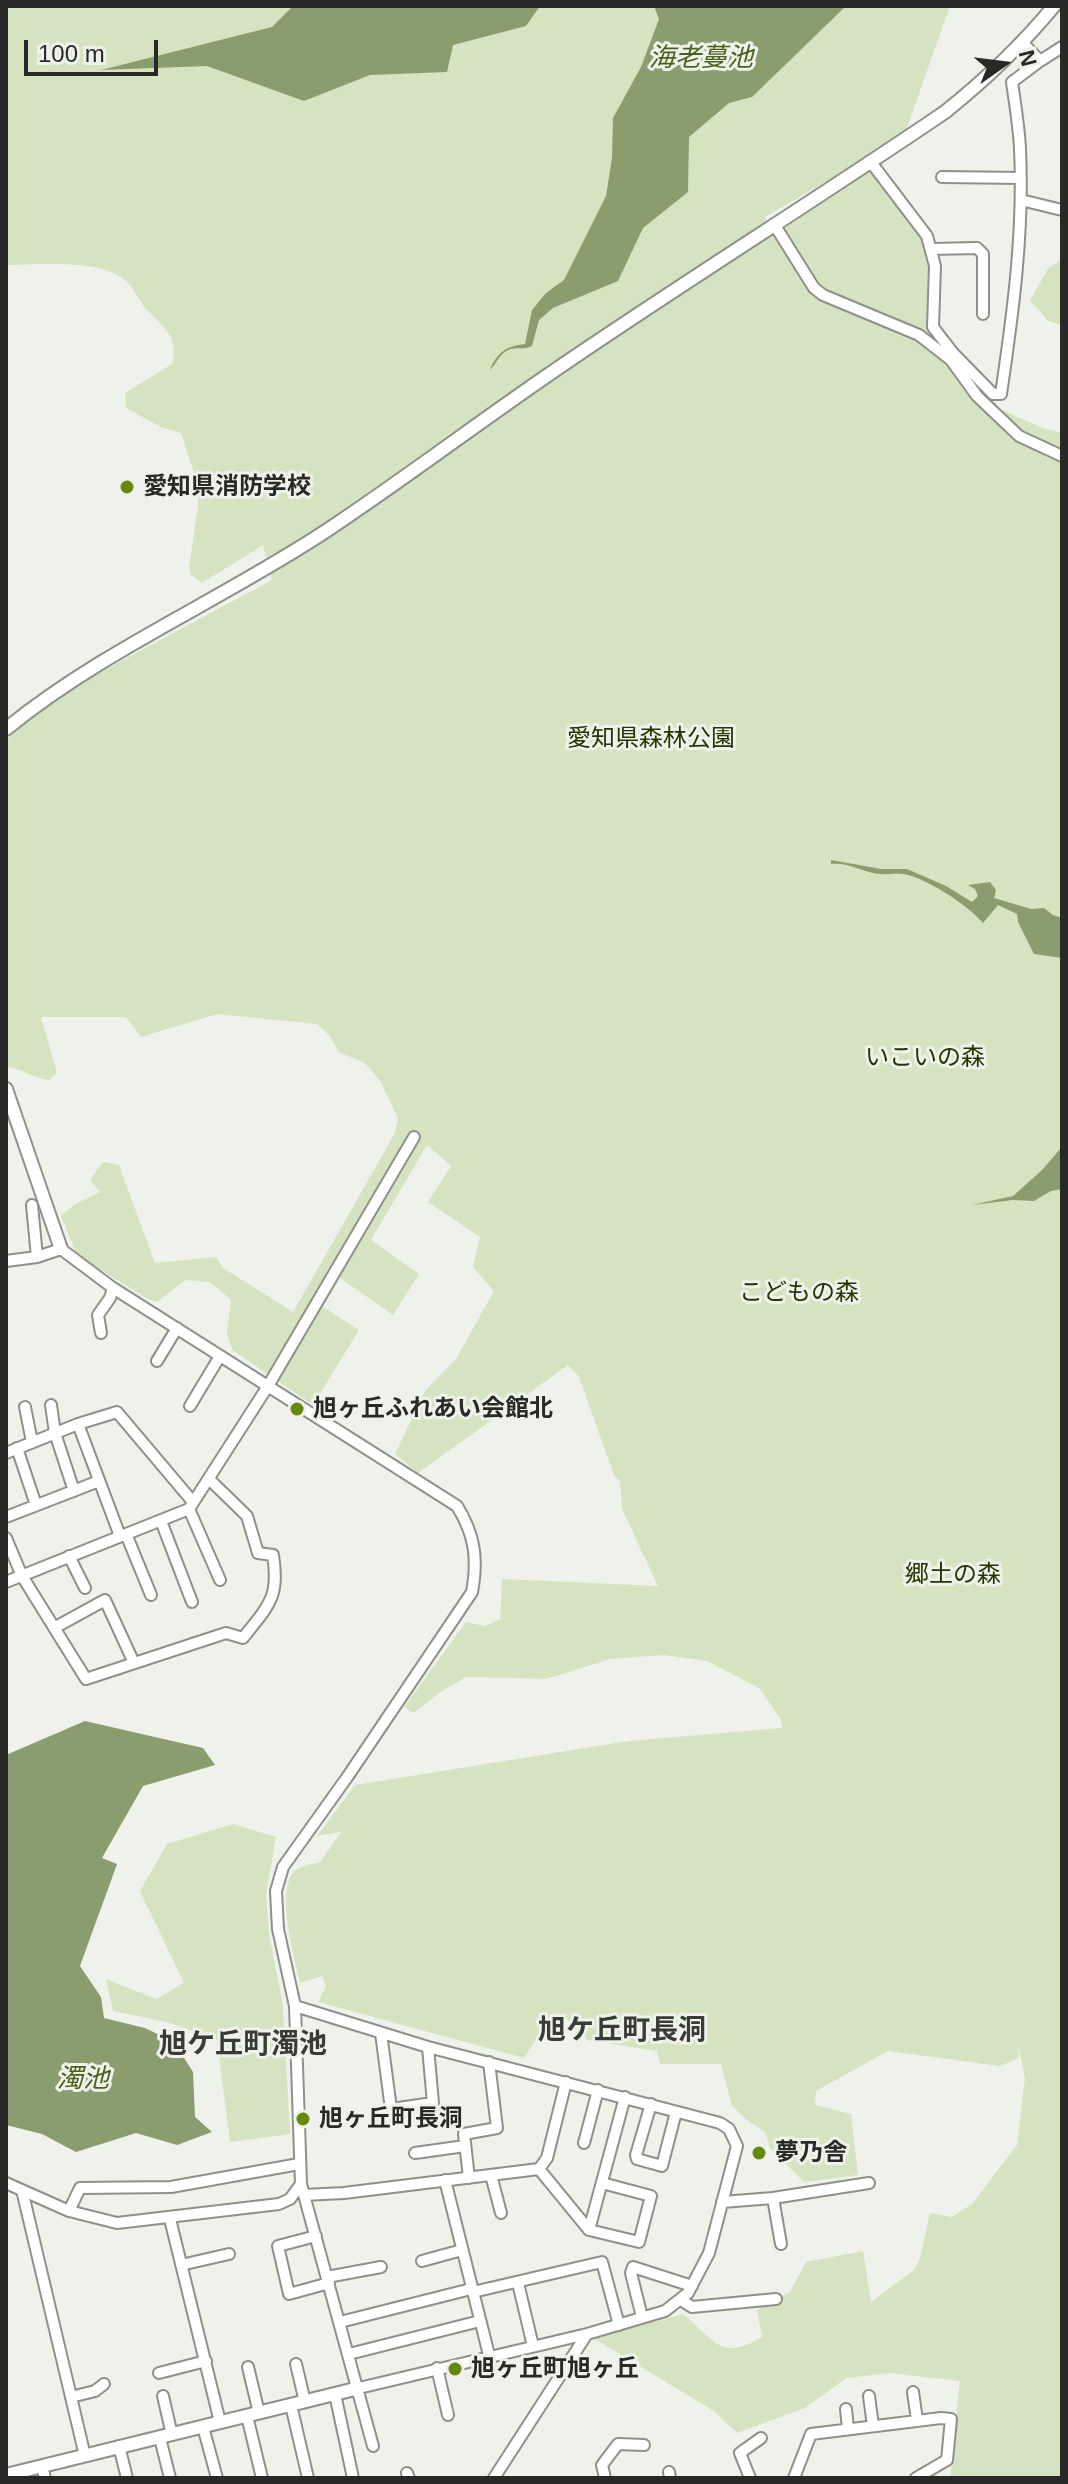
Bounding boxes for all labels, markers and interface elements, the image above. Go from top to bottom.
scale bar [28,24,162,74]
north arrow [964,24,1044,104]
text: 100 m [38,40,105,67]
water label: 海老蔓池 [649,43,753,75]
text: N [1014,47,1042,69]
place label: 愛知県消防学校 [143,473,311,501]
marker: 愛知県消防学校 [118,478,136,496]
park label: 愛知県森林公園 [567,725,735,753]
park label: いこいの森 [865,1044,985,1072]
park label: こどもの森 [739,1279,859,1307]
place label: 旭ヶ丘ふれあい会館北 [313,1395,553,1423]
marker: 旭ヶ丘ふれあい会館北 [288,1400,306,1418]
park label: 郷土の森 [905,1561,1001,1589]
district label: 旭ケ丘町長洞 [538,2014,706,2048]
district label: 旭ケ丘町濁池 [159,2028,327,2062]
water label: 濁池 [57,2064,109,2096]
place label: 旭ヶ丘町長洞 [319,2105,463,2133]
marker: 旭ヶ丘町長洞 [294,2110,312,2128]
place label: 夢乃舎 [775,2139,847,2167]
marker: 夢乃舎 [750,2144,768,2162]
place label: 旭ヶ丘町旭ヶ丘 [471,2355,639,2383]
marker: 旭ヶ丘町旭ヶ丘 [446,2360,464,2378]

